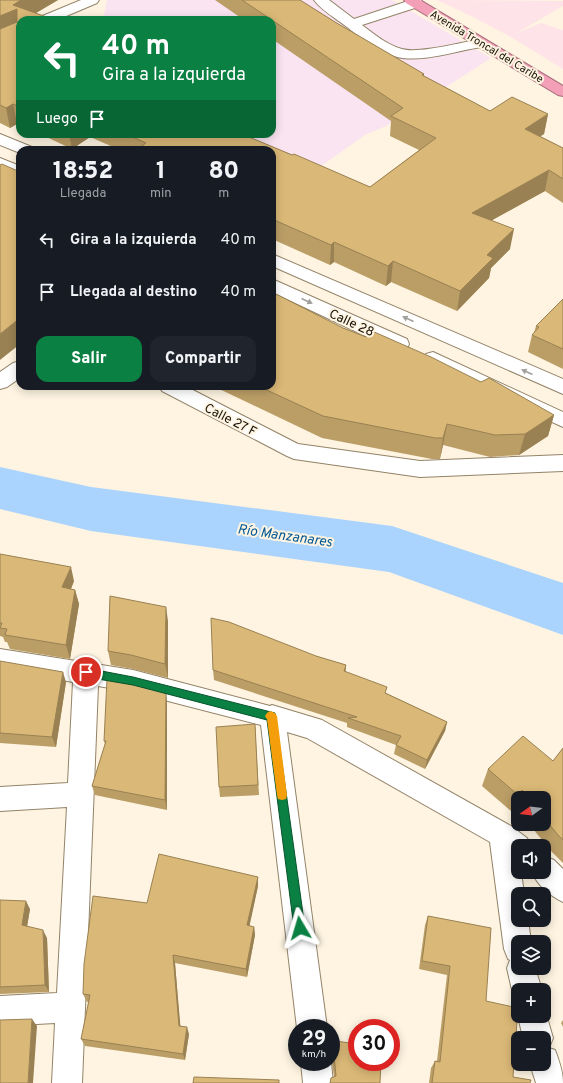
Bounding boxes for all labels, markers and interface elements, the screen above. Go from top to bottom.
street label: Avenida Troncal del Caribe [427,7,546,86]
text: 40 m [102,29,170,65]
icon: left [36,32,88,84]
text: Gira a la izquierda [102,64,246,87]
icon: arrive [86,108,108,130]
text: Luego [36,110,78,129]
text: 18:52 [53,157,113,187]
text: 1 [156,157,166,187]
text: 80 [208,157,239,187]
text: Llegada [60,186,106,202]
text: min [150,186,172,202]
text: m [218,186,229,202]
icon: left [36,229,58,251]
text: Gira a la izquierda [70,231,197,250]
text: 40 m [221,231,256,250]
icon: arrive [36,281,58,303]
text: Llegada al destino [70,283,197,302]
text: 40 m [221,283,256,302]
one-way arrow [302,298,313,304]
street label: Calle 28 [326,306,376,341]
one-way arrow [403,316,414,322]
button: Salir [36,336,142,382]
button: Compartir [150,336,256,382]
one-way arrow [521,368,533,374]
street label: Calle 27 F [201,401,259,441]
water label: Río Manzanares [236,521,334,552]
pin [69,655,103,689]
icon: arrive [75,661,97,683]
north arrow [511,791,551,831]
map controls [511,791,551,1071]
button: sound [511,839,551,879]
button: search [511,887,551,927]
position arrow [279,907,321,949]
button: layers [511,935,551,975]
button: + [511,983,551,1023]
speed limit sign: 30 [348,1019,400,1071]
text: 29 [302,1027,326,1053]
button: − [511,1031,551,1071]
text: km/h [302,1048,326,1061]

